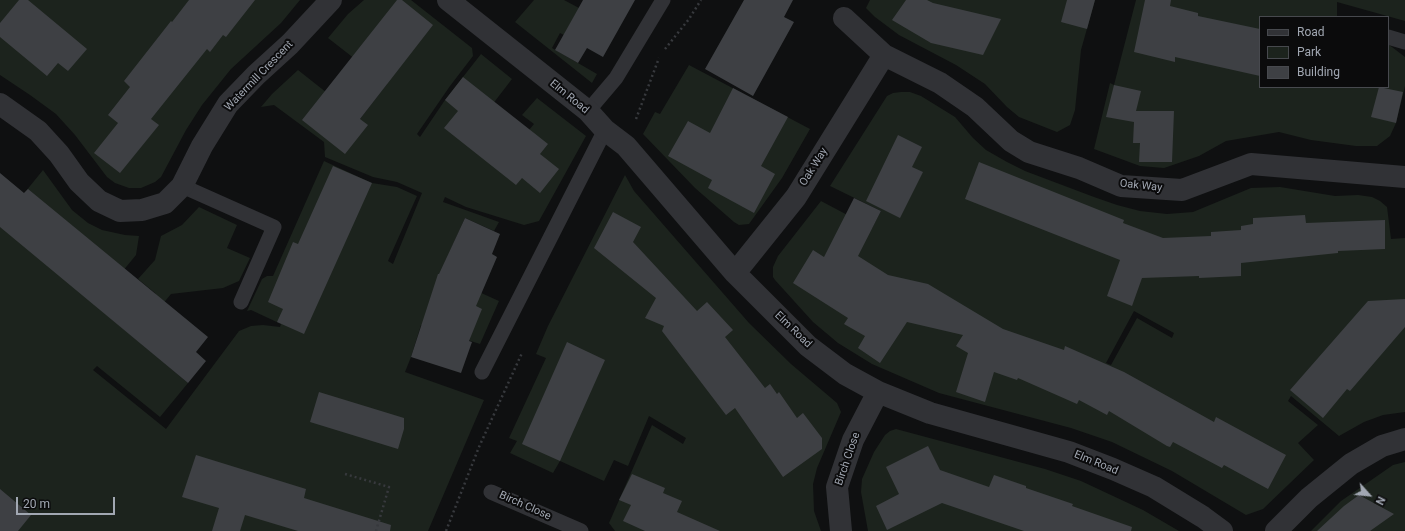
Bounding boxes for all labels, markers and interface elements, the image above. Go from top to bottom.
legend [1259,16,1389,88]
text: Road [1297,25,1325,39]
street label: Watermill Crescent [222,38,296,114]
text: Park [1297,45,1321,59]
text: Building [1297,65,1340,79]
street label: Elm Road [547,77,591,117]
street label: Oak Way [797,145,831,189]
street label: Oak Way [1119,177,1163,195]
street label: Elm Road [772,309,814,351]
street label: Birch Close [833,431,863,487]
street label: Elm Road [1072,448,1120,478]
north arrow [1349,475,1389,515]
scale bar [18,489,117,515]
street label: Birch Close [497,489,553,523]
text: N [1373,494,1388,507]
text: 20 m [23,497,50,511]

